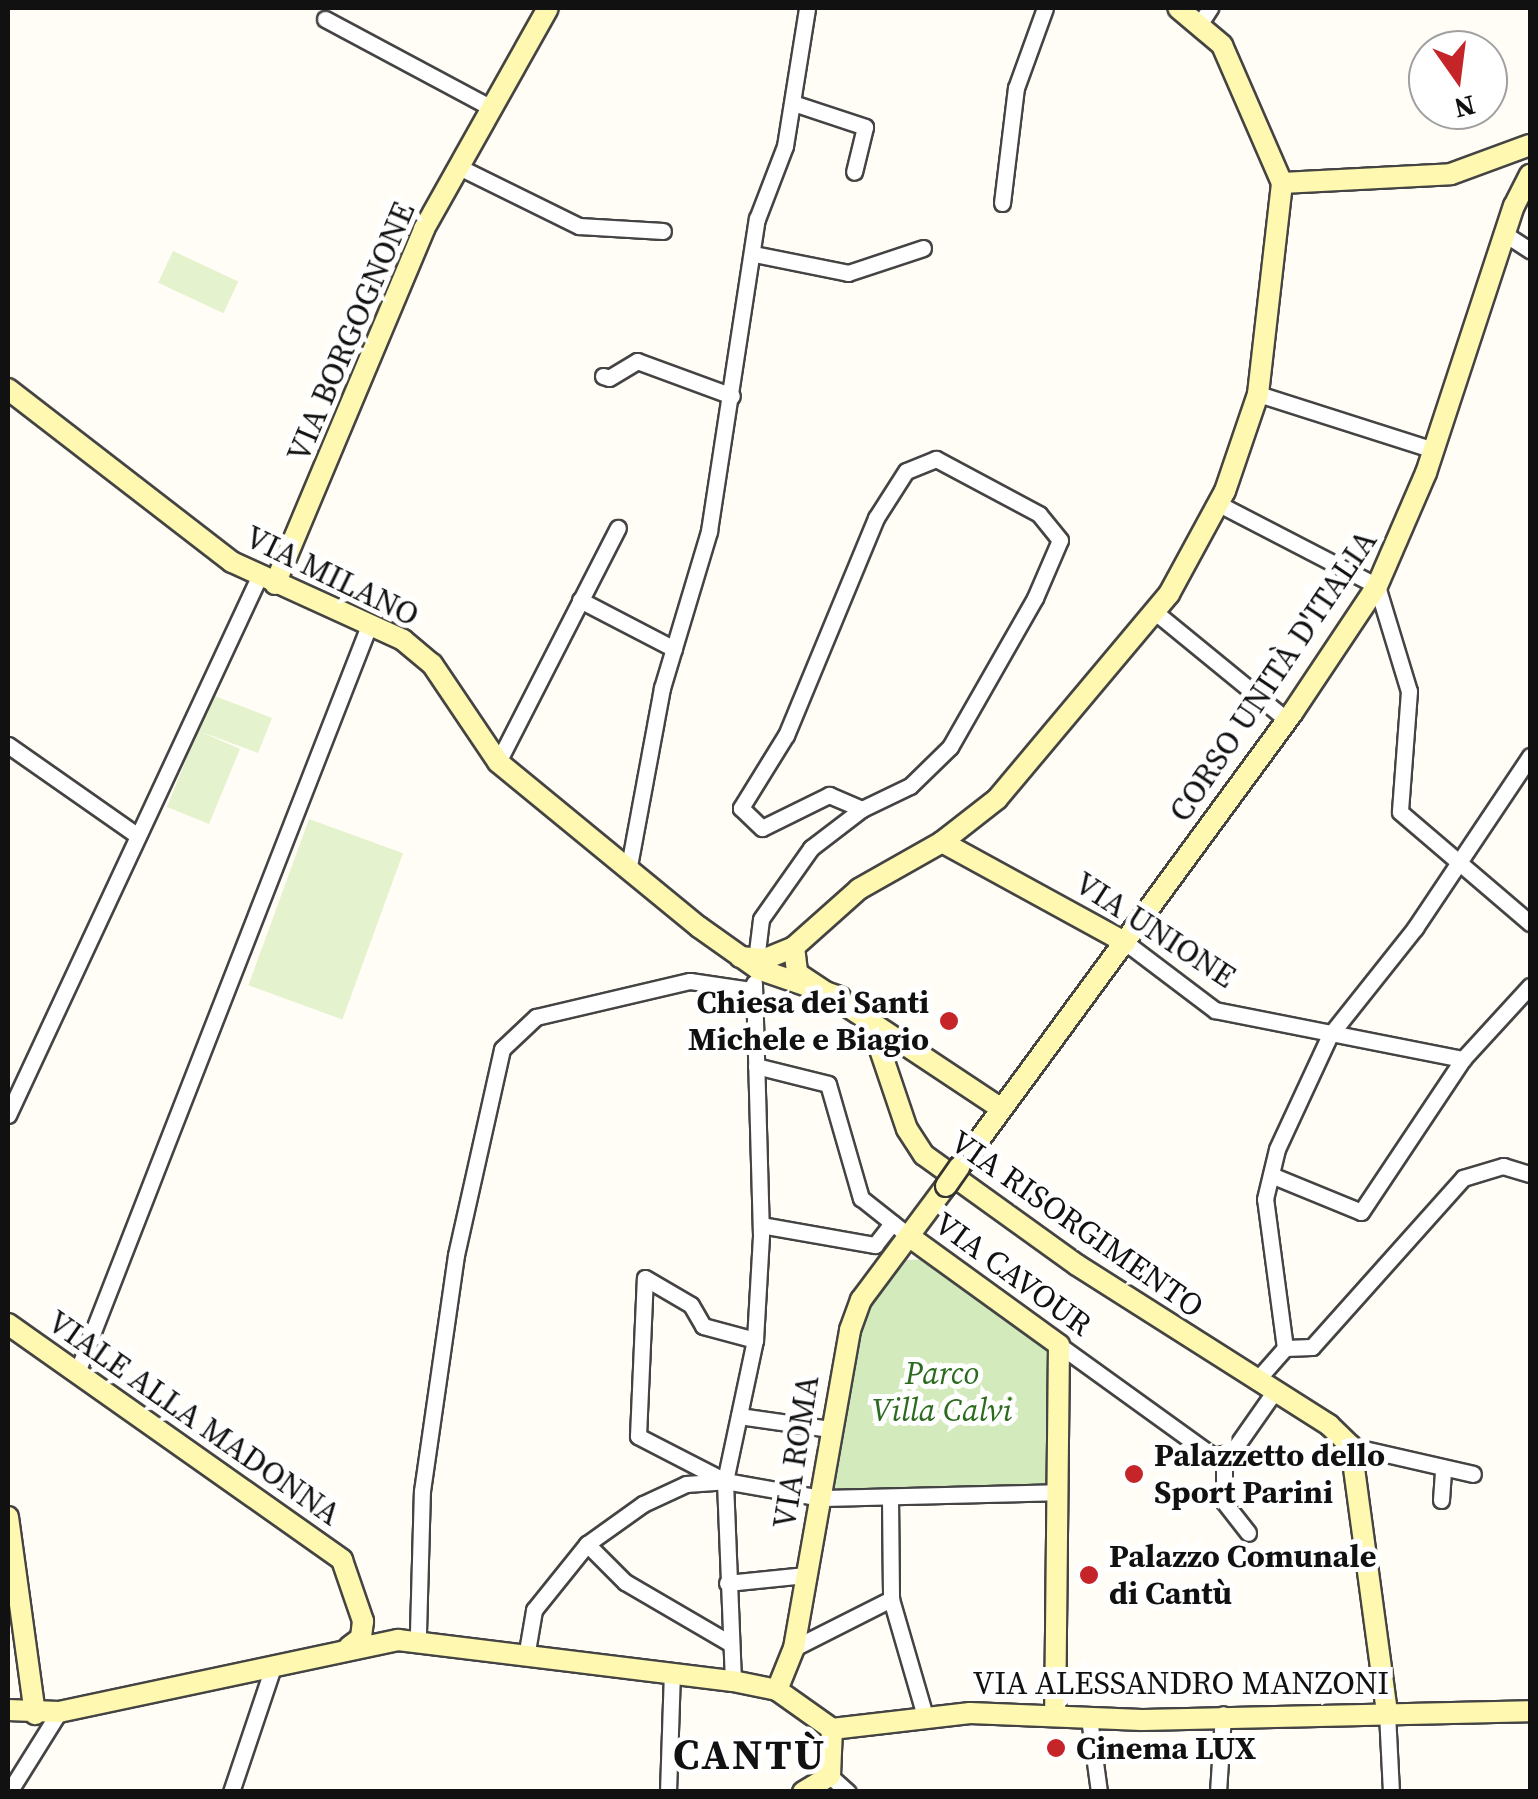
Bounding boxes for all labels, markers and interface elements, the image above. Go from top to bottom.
north arrow [1408,30,1508,130]
text: N [1450,86,1479,128]
street label: VIA BORGOGNONE [279,196,423,468]
street label: VIA MILANO [239,517,425,635]
street label: CORSO UNITÀ D'ITALIA [1161,523,1385,829]
street label: VIA UNIONE [1067,864,1243,996]
place label: Chiesa dei Santi Michele e Biagio [688,984,929,1059]
marker: Chiesa dei Santi Michele e Biagio [938,1010,960,1032]
street label: VIA RISORGIMENTO [943,1122,1211,1326]
street label: VIA CAVOUR [927,1204,1099,1344]
street label: VIALE ALLA MADONNA [40,1302,348,1534]
park label: Parco Villa Calvi [872,1355,1012,1430]
street label: VIA ROMA [765,1373,827,1531]
place label: Palazzetto dello Sport Parini [1154,1437,1385,1512]
marker: Palazzetto dello Sport Parini [1123,1463,1145,1485]
place label: Palazzo Comunale di Cantù [1109,1538,1377,1613]
marker: Palazzo Comunale di Cantù [1078,1564,1100,1586]
street label: VIA ALESSANDRO MANZONI [973,1664,1389,1702]
district label: CANTÙ [673,1729,827,1779]
place label: Cinema LUX [1076,1729,1256,1767]
marker: Cinema LUX [1045,1737,1067,1759]

